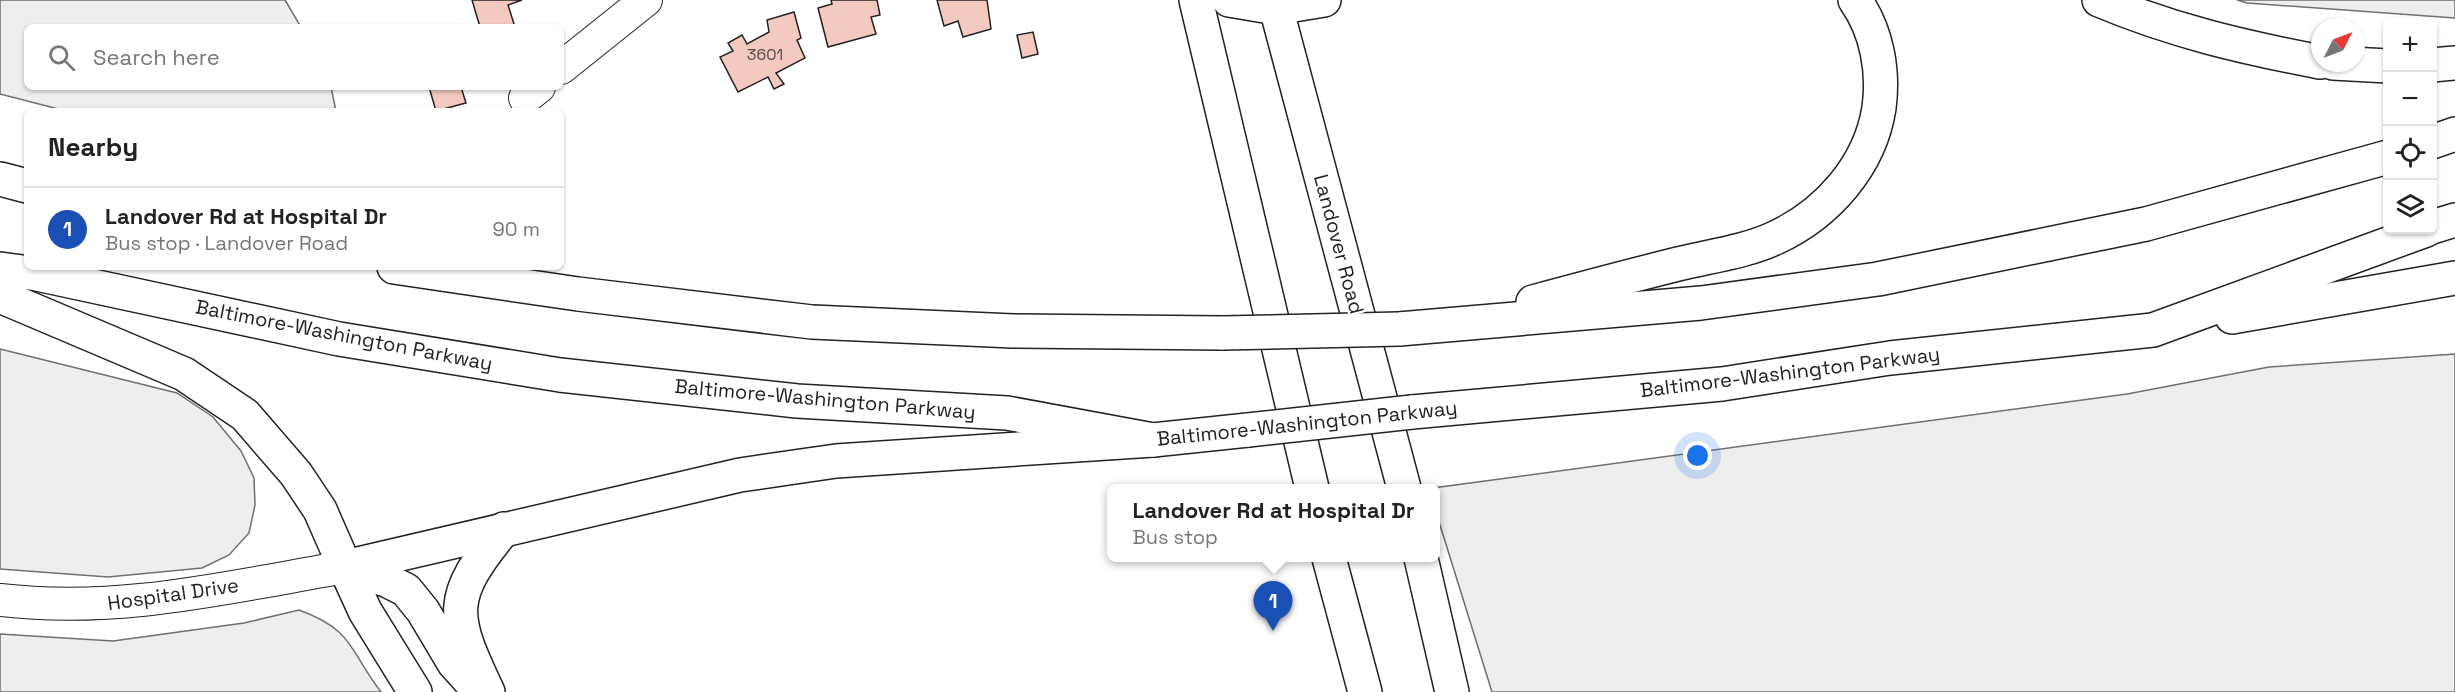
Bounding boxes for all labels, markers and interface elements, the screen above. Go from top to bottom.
north arrow [2311,18,2365,72]
map controls [2383,18,2437,234]
button: + [2383,18,2437,72]
search box [24,24,564,90]
icon: search [45,41,78,74]
text: Search here [93,43,220,71]
house number: 3601 [747,44,783,65]
button: − [2383,72,2437,126]
button: locate [2383,126,2437,180]
text: Nearby [48,130,138,164]
street label: Landover Road [1308,171,1370,317]
button: layers [2383,180,2437,234]
text: Landover Rd at Hospital Dr [105,202,387,230]
text: 1 [63,216,72,242]
text: 90 m [493,216,540,242]
text: Bus stop · Landover Road [105,230,348,256]
street label: Baltimore-Washington Parkway [193,293,495,377]
street label: Baltimore-Washington Parkway [1639,341,1941,403]
street label: Baltimore-Washington Parkway [673,373,977,425]
street label: Baltimore-Washington Parkway [1155,394,1459,452]
your location [1683,441,1712,470]
popup [1107,484,1440,562]
text: Landover Rd at Hospital Dr [1132,496,1415,524]
text: Bus stop [1132,524,1218,550]
street label: Hospital Drive [106,572,240,616]
pin: 1 [1254,582,1292,631]

